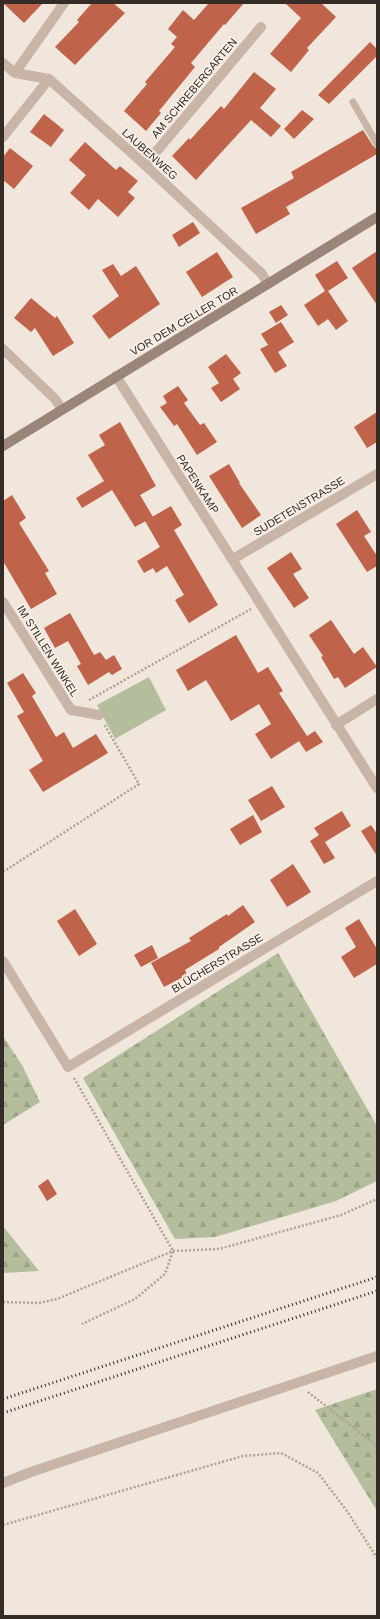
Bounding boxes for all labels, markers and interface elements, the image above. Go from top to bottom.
street label: AM SCHREBERGARTEN [149,36,239,140]
street label: LAUBENWEG [120,126,180,182]
street label: VOR DEM CELLER TOR [128,284,240,358]
street label: PAPENKAMP [175,452,221,516]
street label: SUDETENSTRASSE [251,474,347,538]
street label: IM STILLEN WINKEL [15,603,81,699]
street label: BLÜCHERSTRASSE [169,931,265,995]

